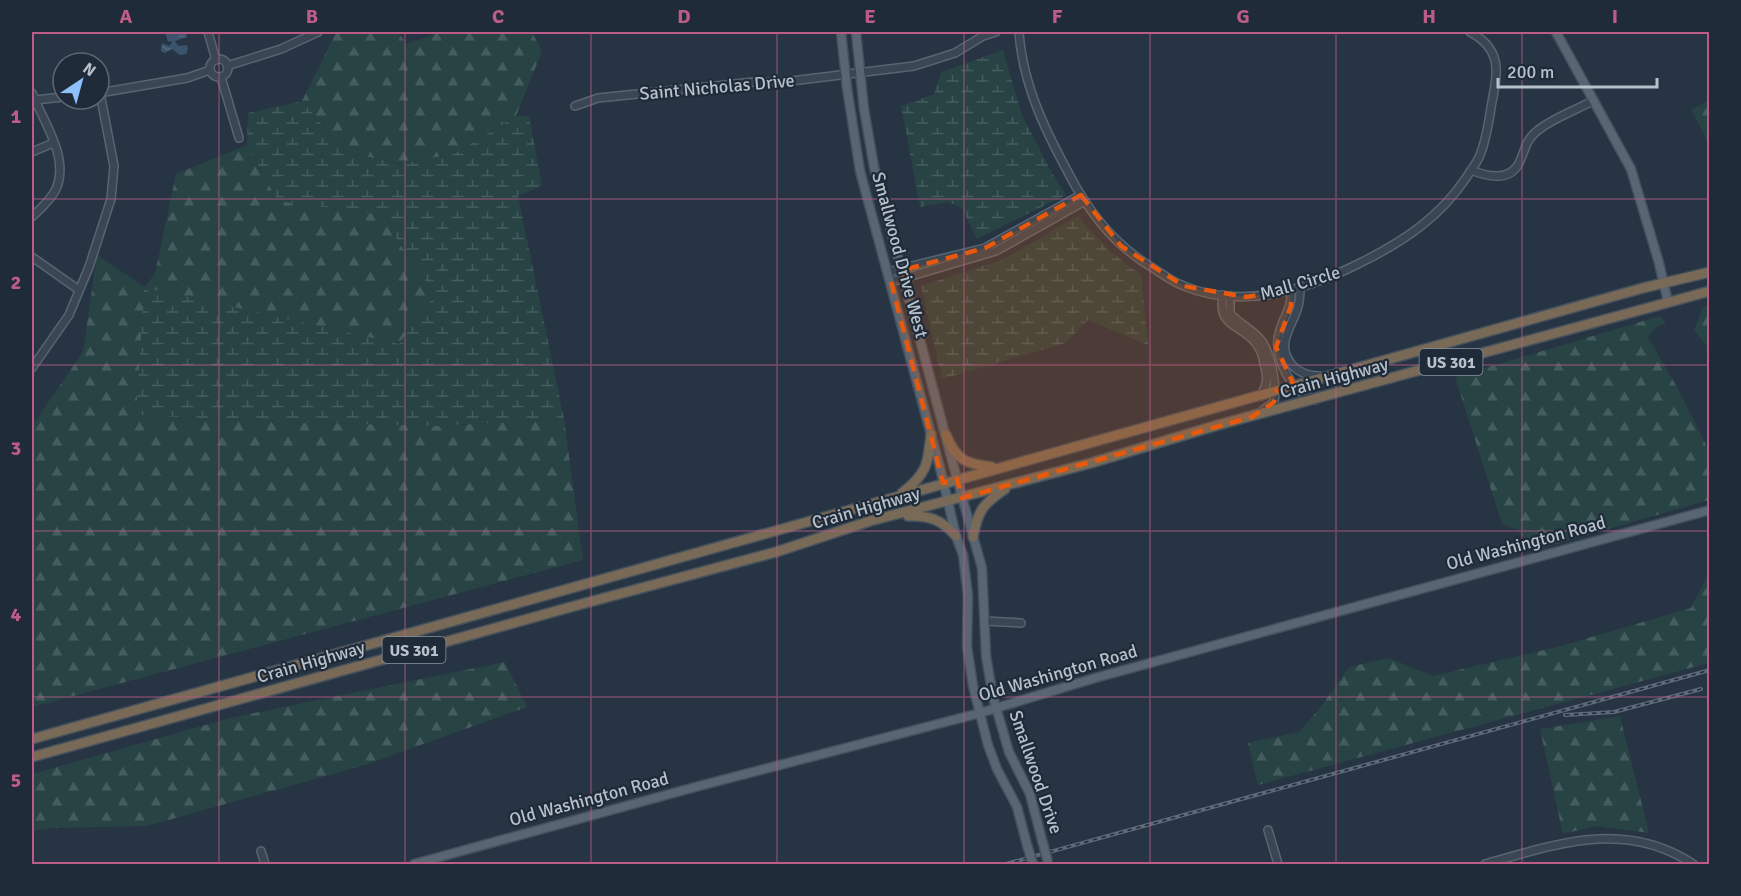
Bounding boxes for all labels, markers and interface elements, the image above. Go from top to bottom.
text: A [120,4,133,29]
text: B [306,4,318,29]
text: C [492,4,504,29]
text: D [677,4,691,29]
text: E [864,4,876,29]
text: F [1052,4,1063,29]
text: G [1236,4,1250,29]
text: H [1422,4,1436,29]
text: I [1612,4,1618,29]
north arrow [51,51,111,111]
scale bar [1498,51,1657,89]
text: N [79,58,100,81]
text: 200 m [1507,61,1554,83]
street label: Saint Nicholas Drive [639,69,795,105]
text: 1 [11,104,22,129]
street label: Smallwood Drive West [867,170,933,340]
street label: Mall Circle [1257,261,1343,305]
text: 2 [11,270,21,295]
road number: US 301 [1420,349,1482,375]
street label: Crain Highway [1277,353,1391,403]
text: 3 [11,436,21,461]
street label: Crain Highway [809,482,923,534]
street label: Old Washington Road [1444,511,1608,575]
text: 4 [11,602,22,627]
street label: Crain Highway [254,636,368,688]
road number: US 301 [382,637,446,663]
street label: Old Washington Road [976,640,1140,706]
street label: Smallwood Drive [1005,707,1067,837]
street label: Old Washington Road [507,767,671,831]
text: 5 [11,768,21,793]

